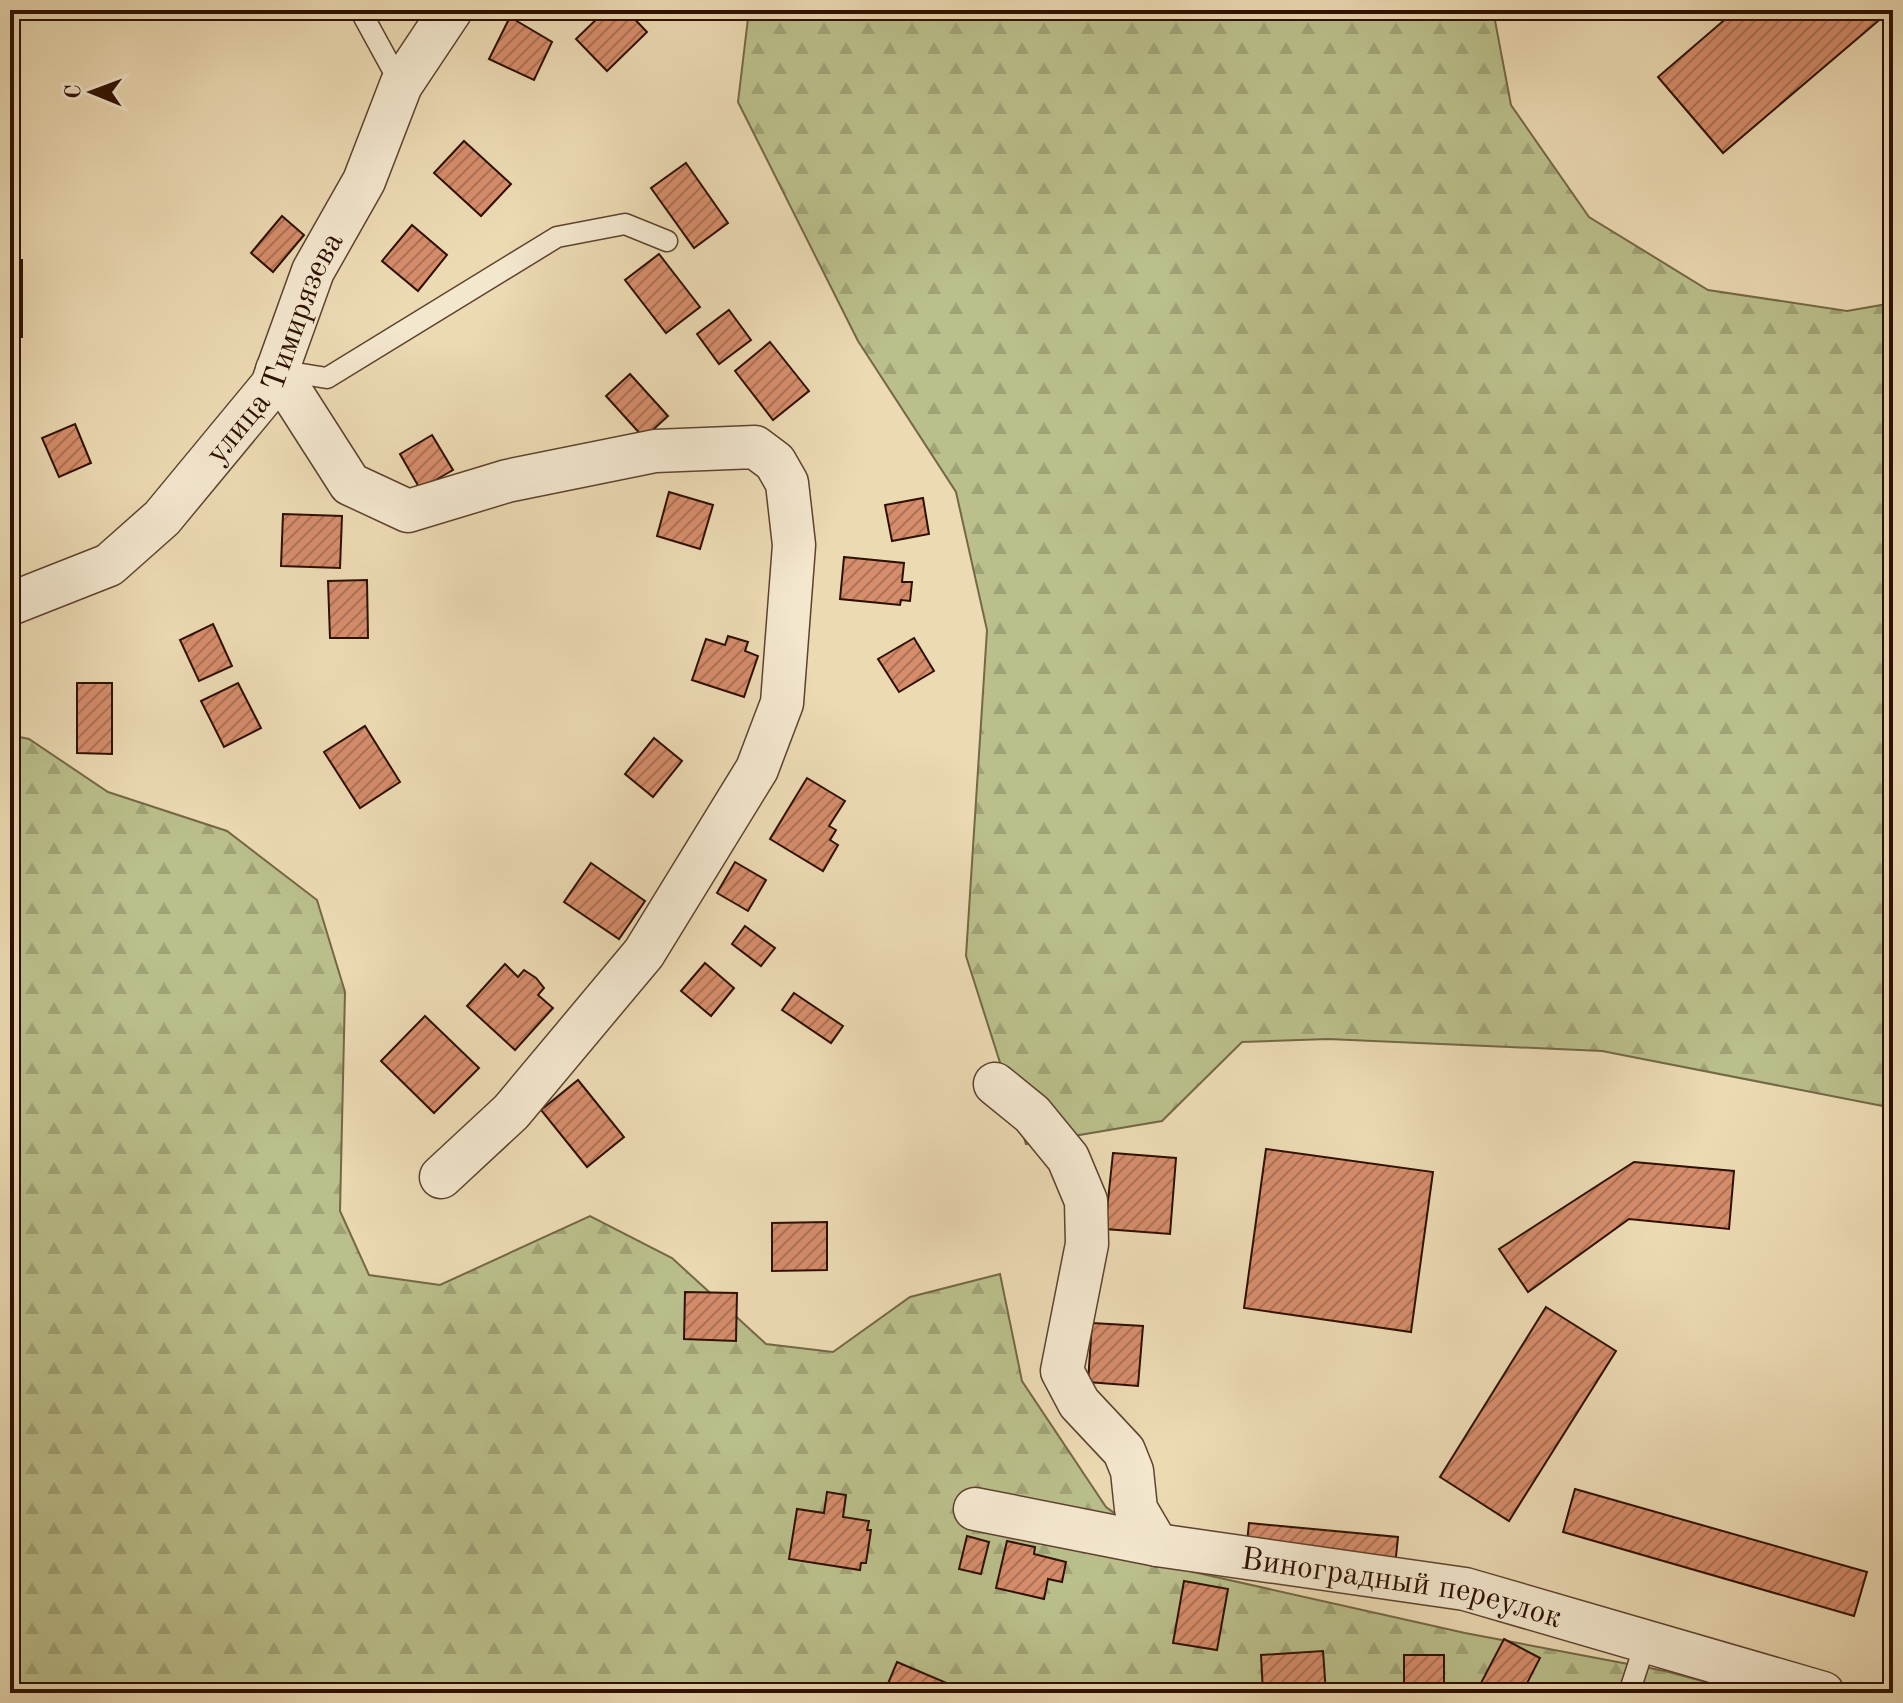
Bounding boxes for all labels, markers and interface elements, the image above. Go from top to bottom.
north arrow [52,52,132,132]
text: С [63,84,85,99]
street label: улица Тимирязева [201,227,351,471]
street label: Виноградный переулок [1239,1544,1565,1635]

